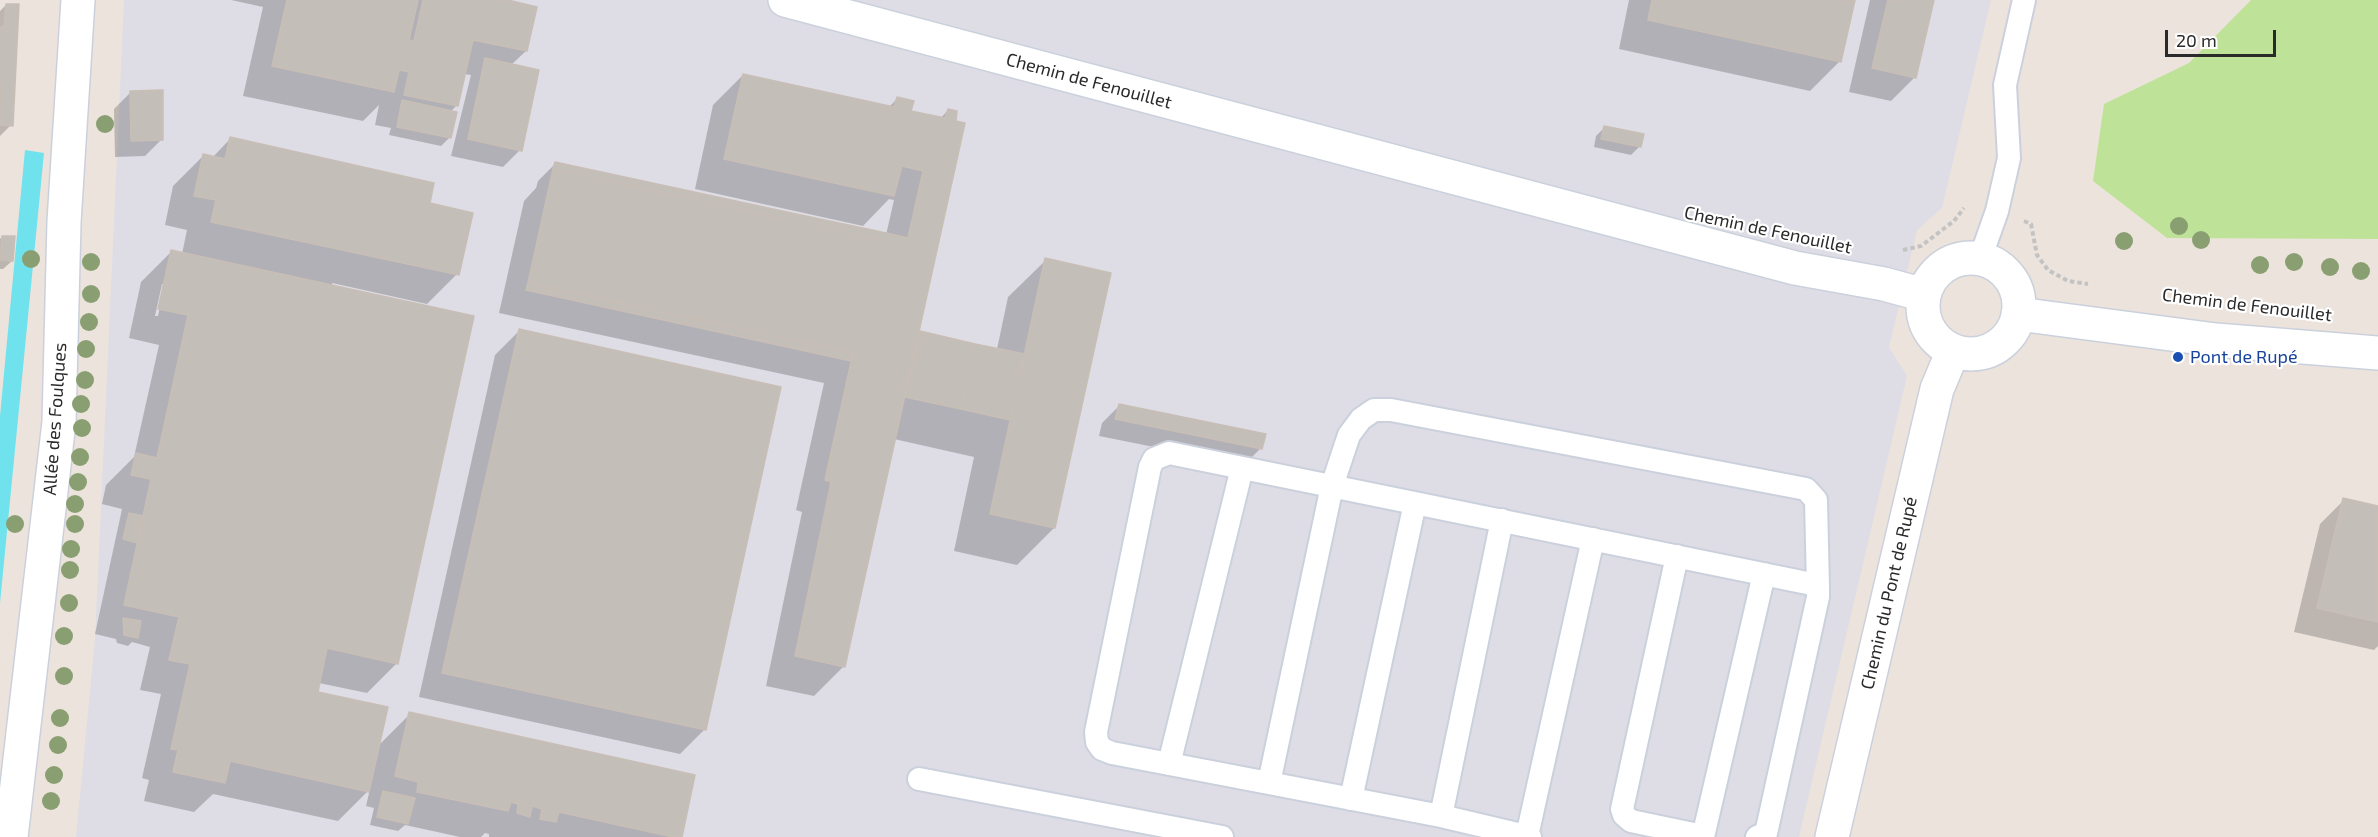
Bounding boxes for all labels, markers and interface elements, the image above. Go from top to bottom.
scale bar [2168,18,2279,56]
text: 20 m [2176,29,2217,51]
street label: Chemin de Fenouillet [1004,48,1174,114]
street label: Chemin de Fenouillet [1682,202,1854,258]
street label: Chemin de Fenouillet [2161,284,2333,326]
street label: Allée des Foulques [39,342,71,496]
place label: Pont de Rupé [2190,346,2298,368]
marker: Pont de Rupé [2171,350,2185,364]
street label: Chemin du Pont de Rupé [1856,494,1922,692]

